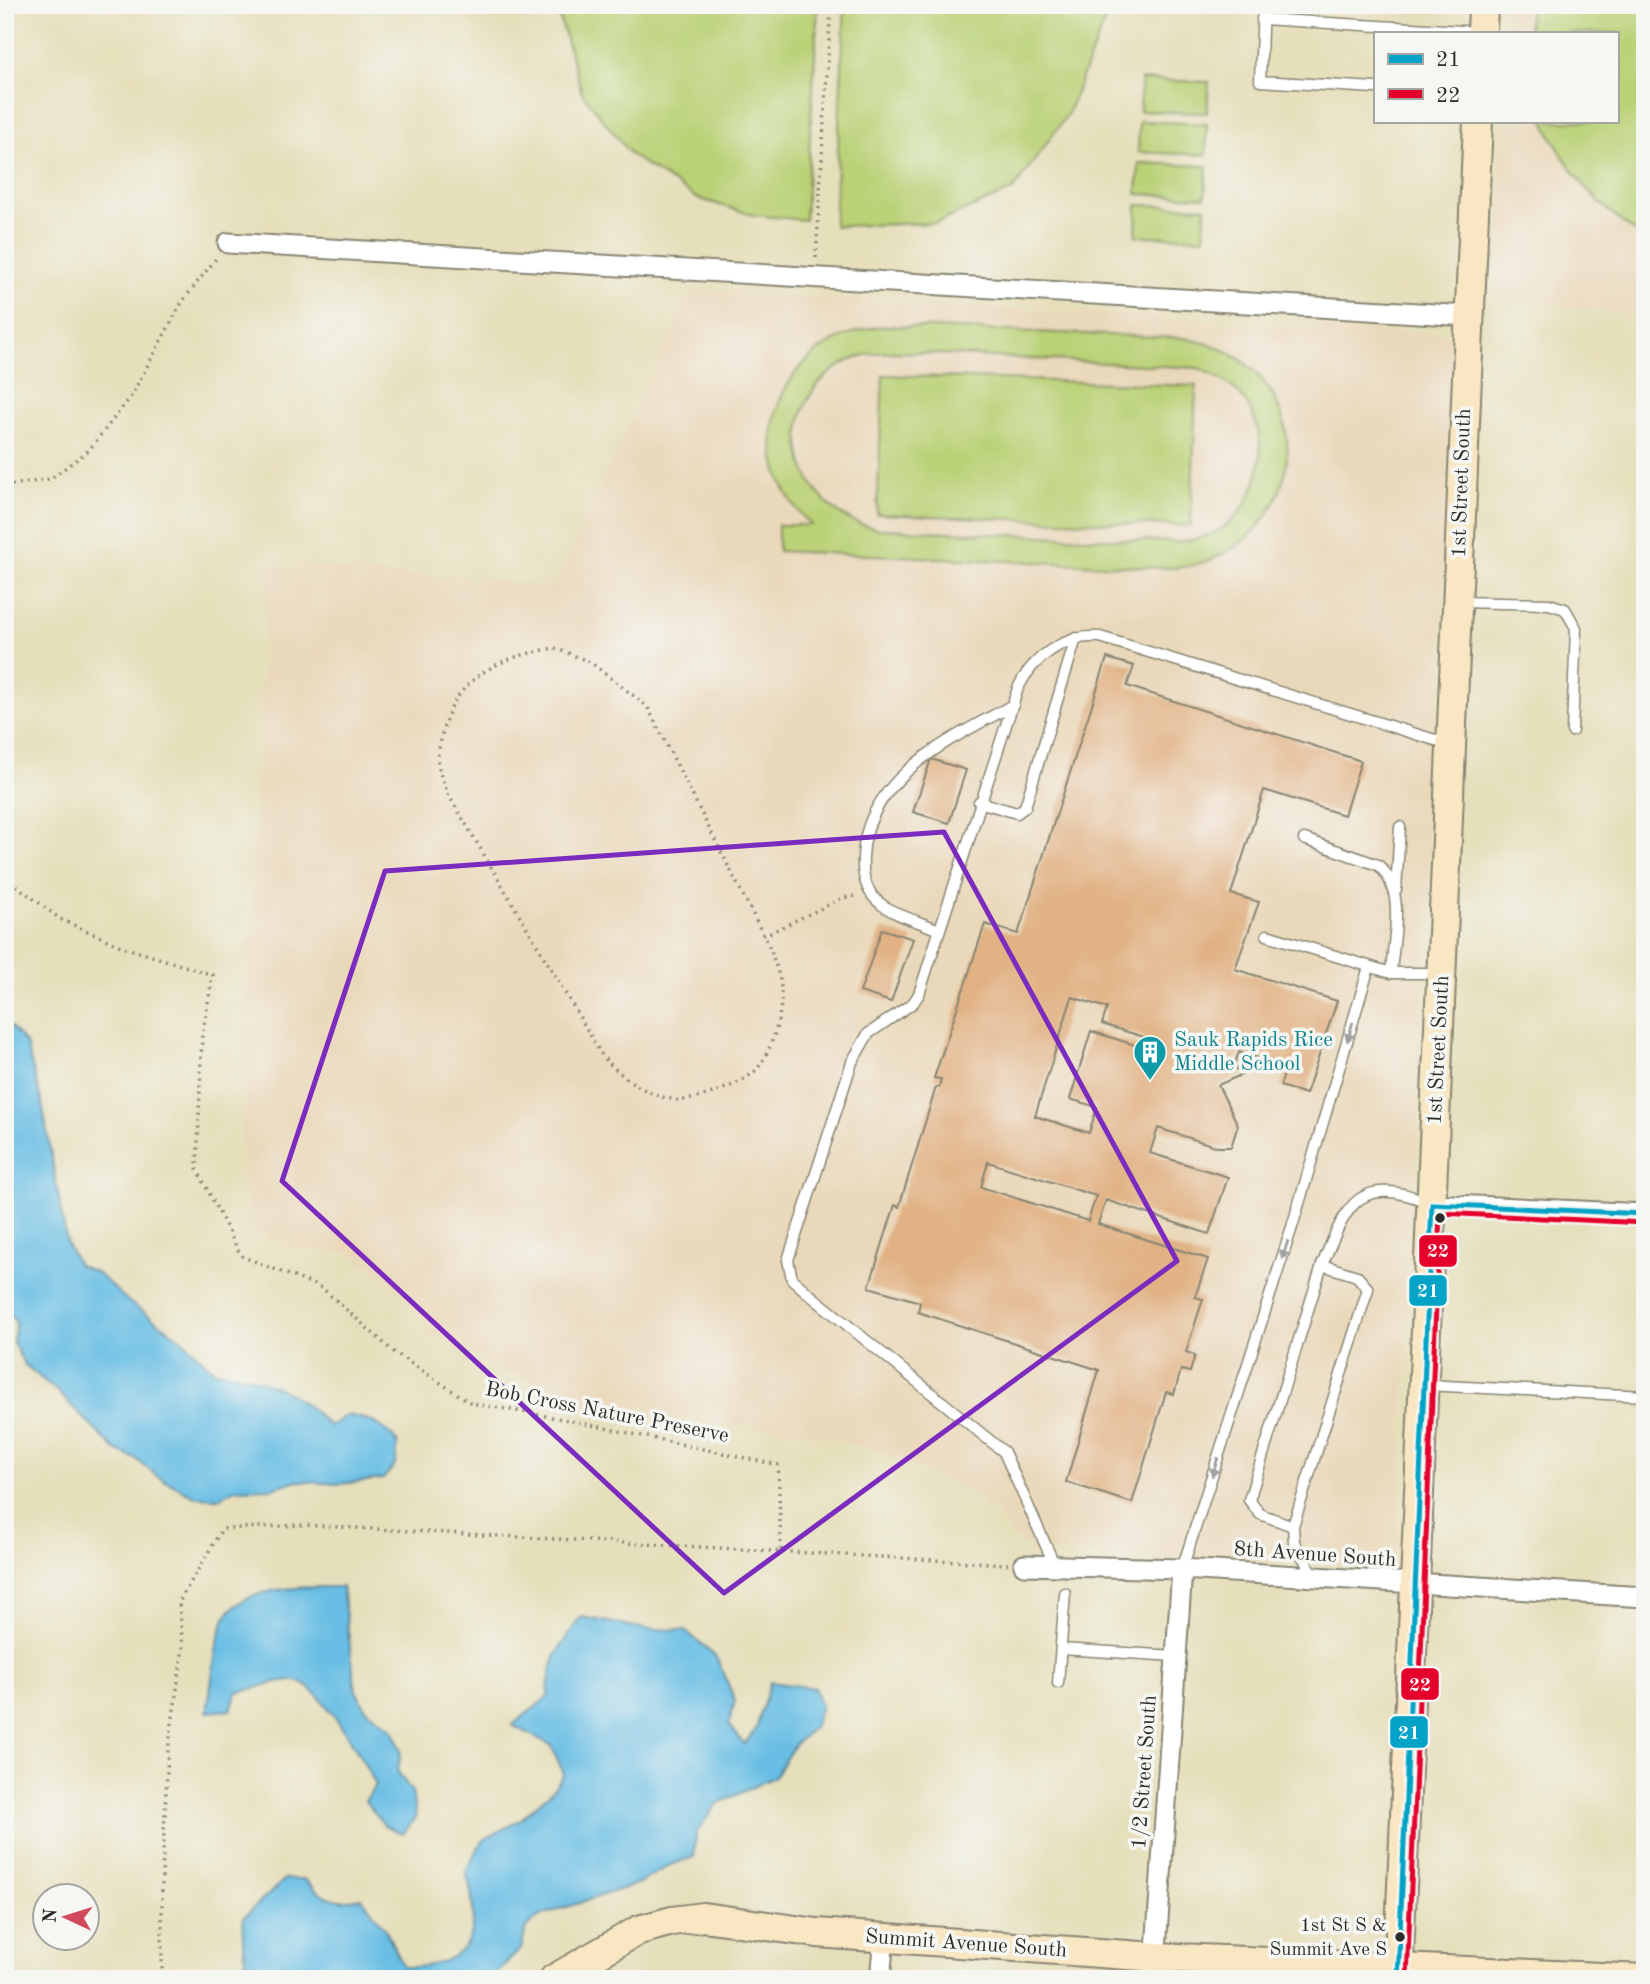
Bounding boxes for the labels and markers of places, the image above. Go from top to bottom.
place label: Sauk Rapids Rice Middle School [1174,1030,1333,1075]
building icon: Sauk Rapids Rice Middle School [1131,1033,1169,1082]
unlabelled marker [1433,1211,1447,1225]
place label: 1st St S & Summit Ave S [1270,1917,1387,1960]
marker: 1st St S & Summit Ave S [1393,1930,1407,1944]

